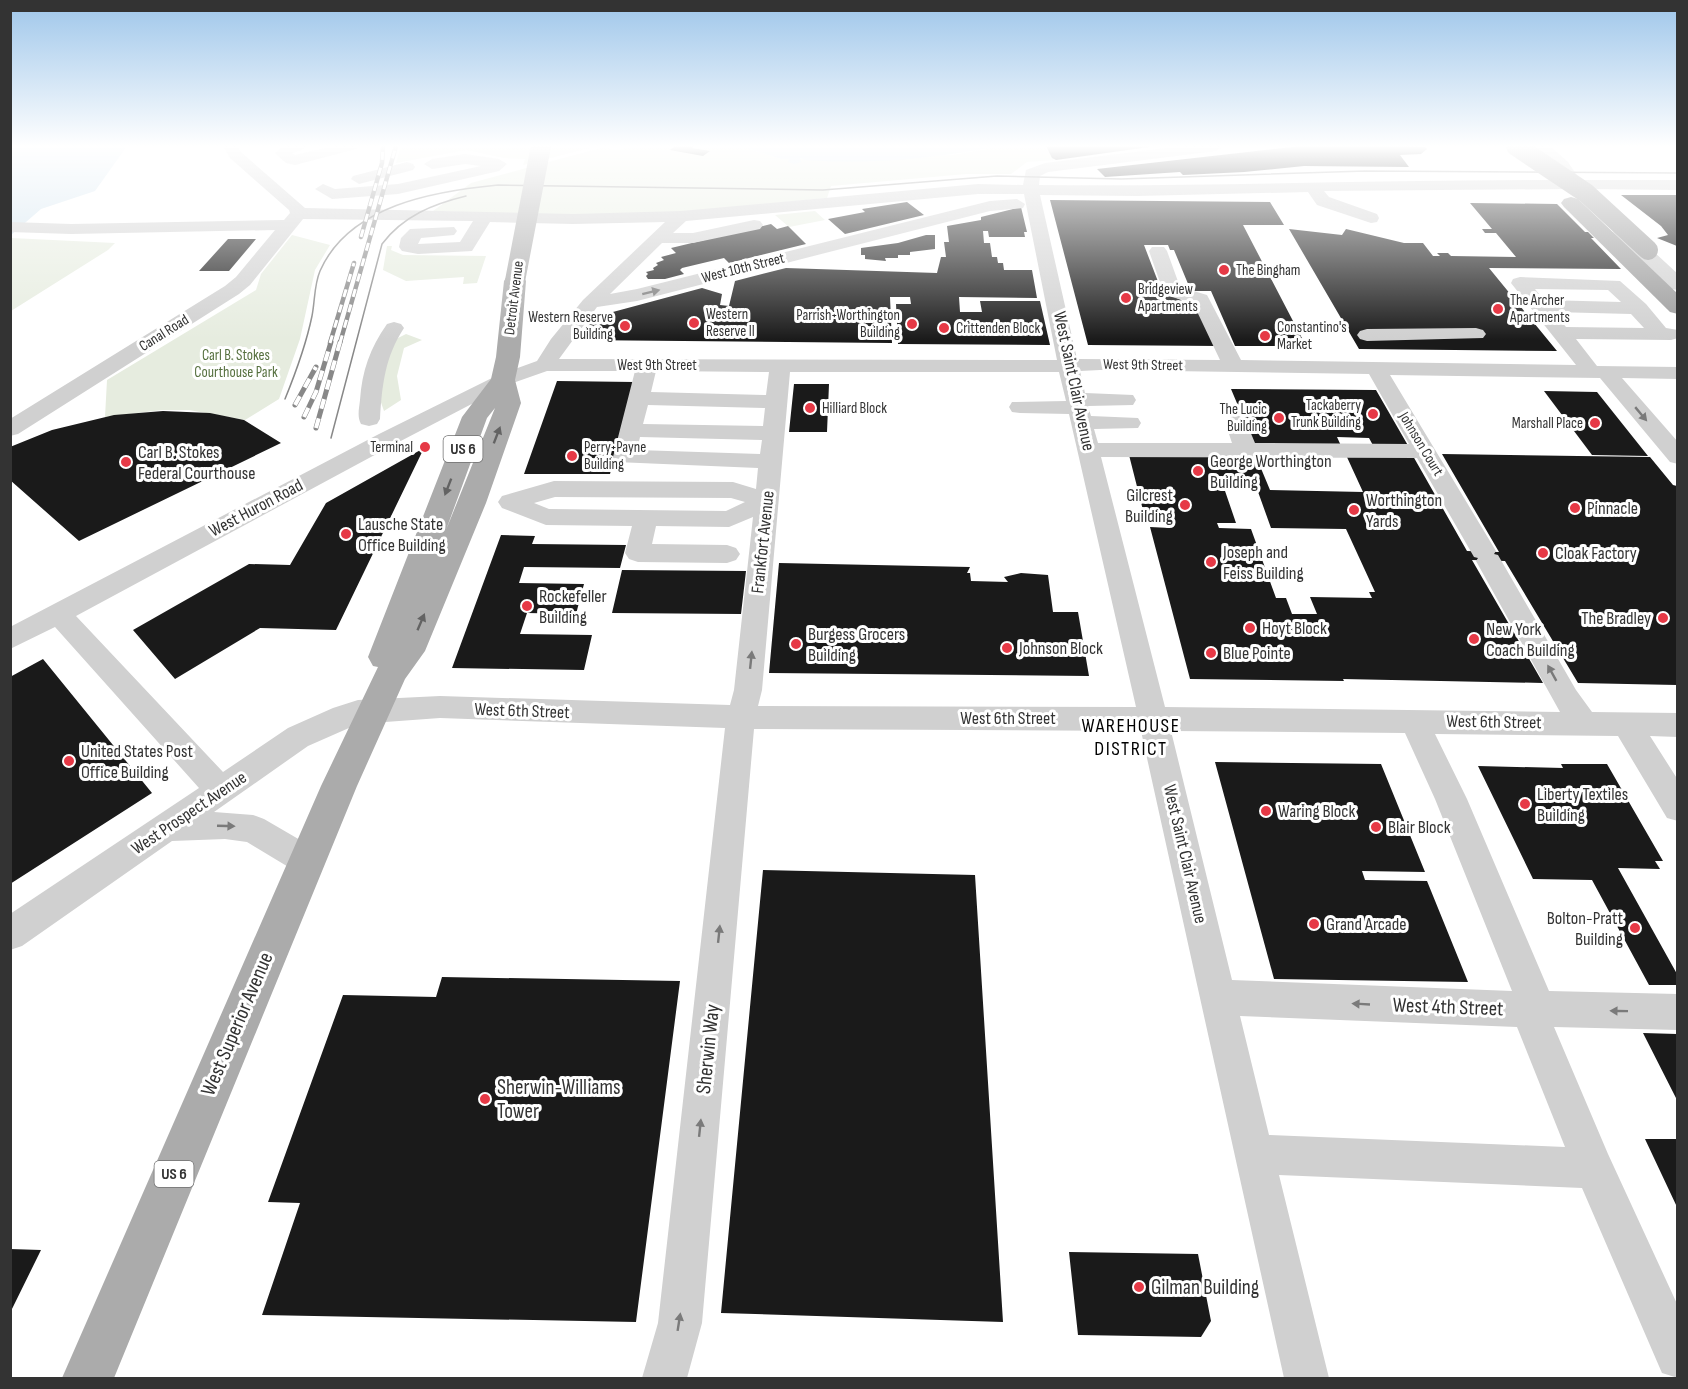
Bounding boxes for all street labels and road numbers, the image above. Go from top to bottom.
street label: West 10th Street [700,248,787,287]
street label: Detroit Avenue [500,260,528,336]
street label: West Saint Clair Avenue [1049,309,1099,453]
street label: Canal Road [136,310,192,356]
street label: West 9th Street [1103,355,1183,375]
street label: West 9th Street [617,356,697,375]
street label: Johnson Court [1394,408,1448,480]
road number: US 6 [444,436,482,462]
street label: West Huron Road [206,475,306,541]
street label: Frankfort Avenue [747,490,779,594]
street label: West 6th Street [474,699,571,723]
street label: West 6th Street [960,708,1056,729]
street label: West 6th Street [1446,711,1542,733]
street label: West Prospect Avenue [128,767,250,859]
street label: West Saint Clair Avenue [1159,782,1211,926]
street label: West Superior Avenue [196,949,278,1099]
street label: West 4th Street [1392,993,1504,1021]
street label: Sherwin Way [691,1003,725,1095]
road number: US 6 [154,1161,194,1187]

